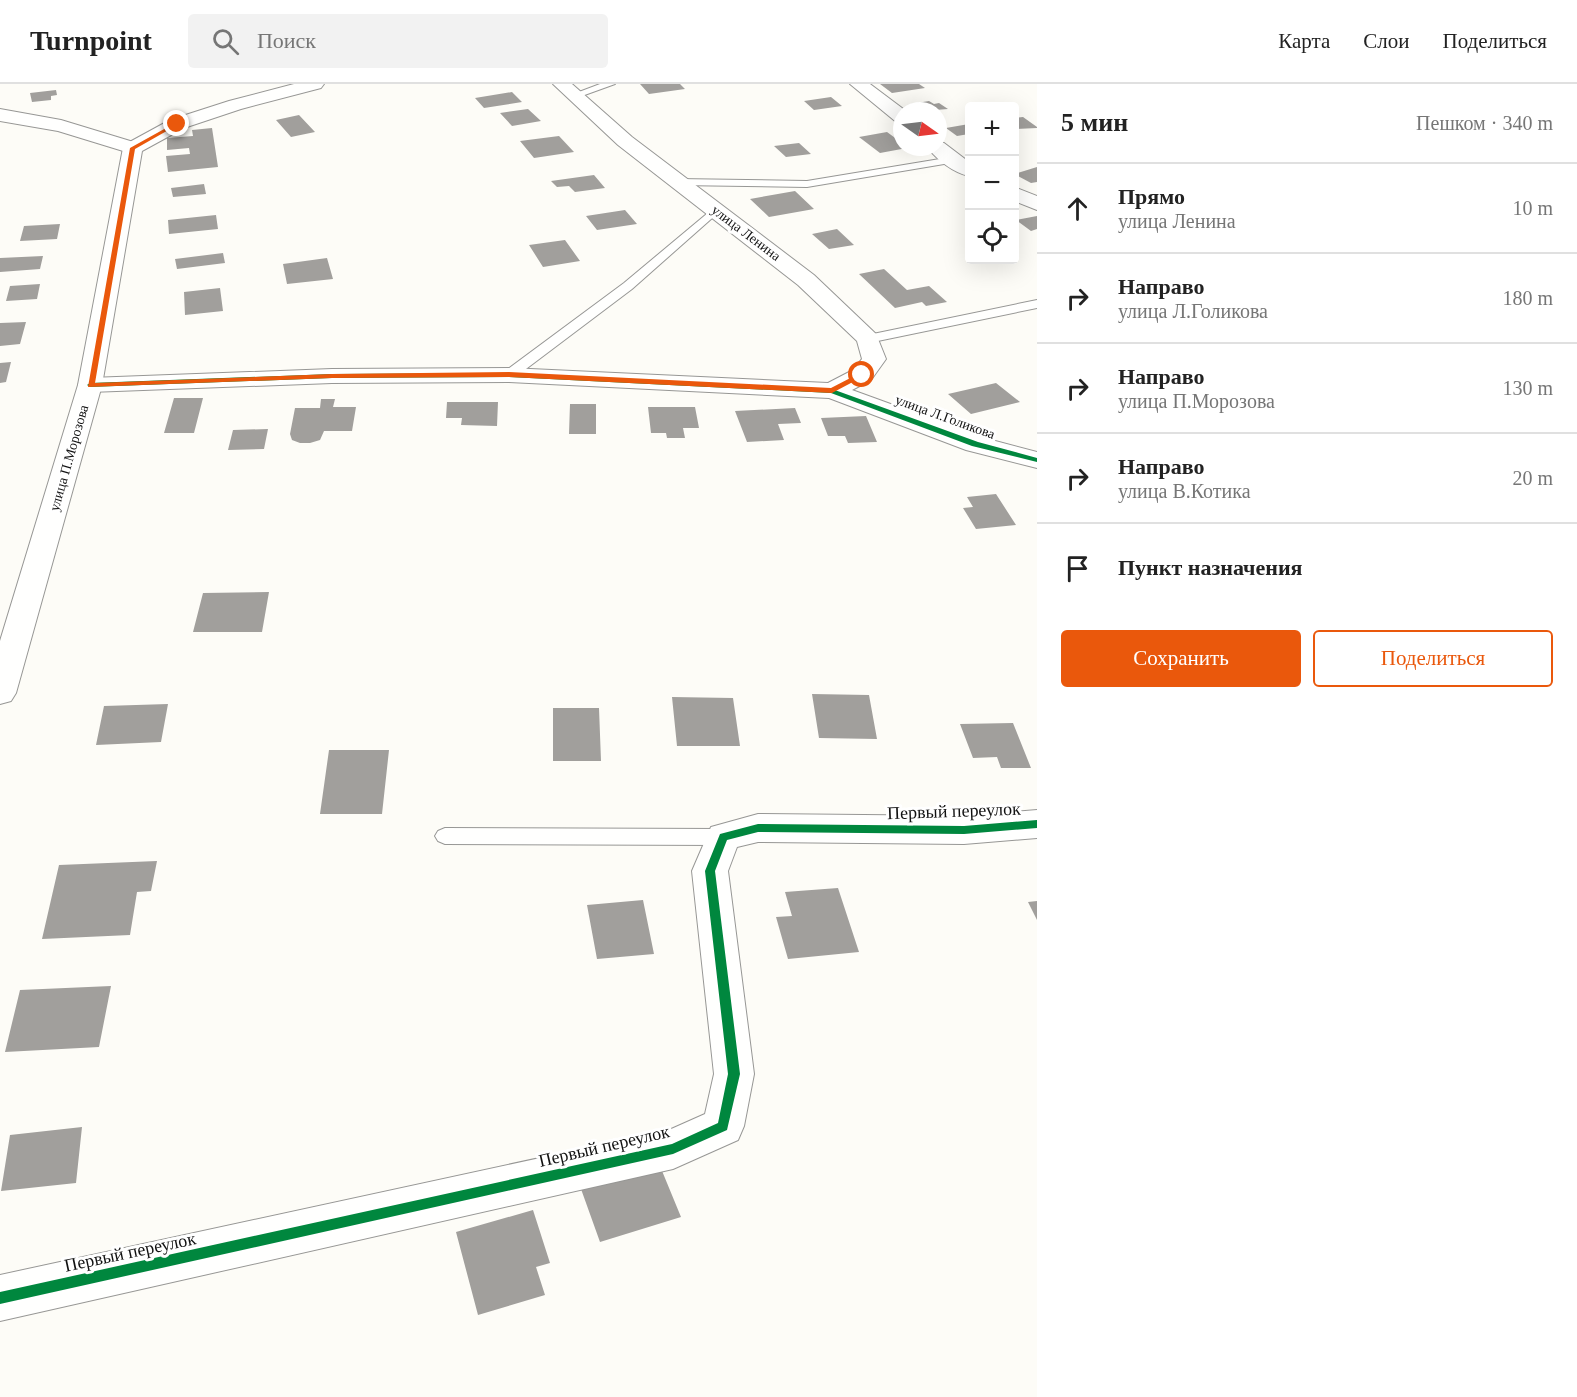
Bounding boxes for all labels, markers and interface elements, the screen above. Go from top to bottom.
search box [188,14,608,68]
text: Turnpoint [30,25,152,56]
icon: search [209,25,242,58]
text: Поиск [257,28,316,53]
text: Карта [1278,29,1330,53]
text: Слои [1363,29,1409,53]
text: Поделиться [1442,29,1547,53]
north arrow [893,102,947,156]
map controls [965,102,1019,264]
button: + [965,102,1019,156]
text: 5 мин [1061,108,1128,137]
route end [163,110,189,136]
text: Пешком · 340 m [1416,112,1553,134]
button: − [965,156,1019,210]
text: Прямо [1118,184,1185,209]
icon: ahead [1061,192,1094,225]
text: 10 m [1512,197,1553,219]
street label: улица Ленина [709,202,784,264]
button: locate [965,210,1019,264]
text: улица Ленина [1118,210,1236,232]
text: Направо [1118,274,1204,299]
icon: right [1061,282,1094,315]
text: 180 m [1502,287,1553,309]
text: улица Л.Голикова [1118,300,1268,322]
route start [848,361,874,387]
text: Направо [1118,364,1204,389]
icon: right [1061,372,1094,405]
text: 130 m [1502,377,1553,399]
text: улица П.Морозова [1118,390,1275,412]
street label: улица Л.Голикова [893,392,998,442]
street label: улица П.Морозова [47,402,92,513]
text: Направо [1118,454,1204,479]
icon: right [1061,462,1094,495]
text: 20 m [1512,467,1553,489]
text: улица В.Котика [1118,480,1251,502]
icon: arrive [1061,552,1094,585]
text: Пункт назначения [1118,555,1303,580]
button: Сохранить [1061,630,1301,687]
button: Поделиться [1313,630,1553,687]
street label: Первый переулок [887,799,1021,823]
street label: Первый переулок [537,1121,672,1171]
street label: Первый переулок [62,1228,198,1276]

